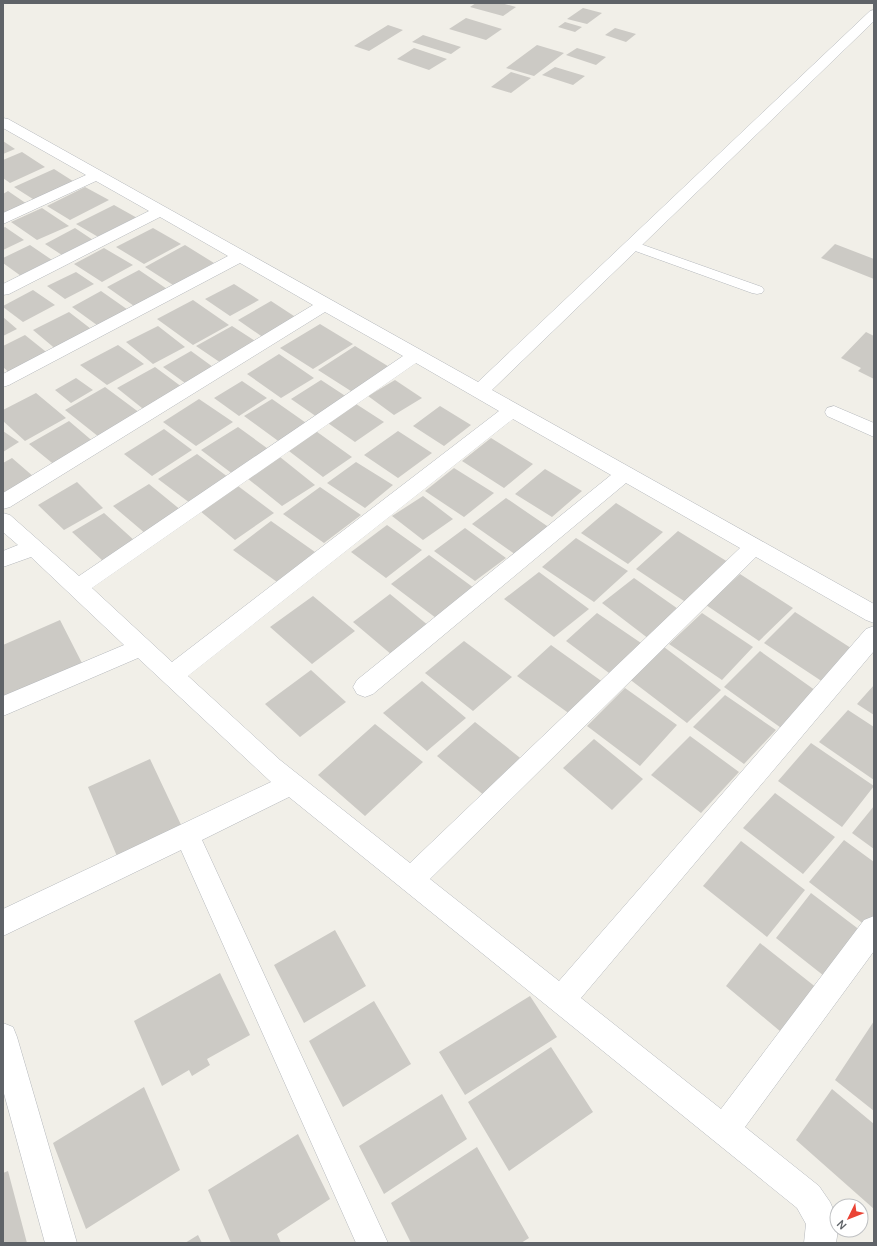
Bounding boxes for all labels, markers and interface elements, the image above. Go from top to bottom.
north arrow [829,1198,869,1238]
text: N [833,1217,850,1233]

